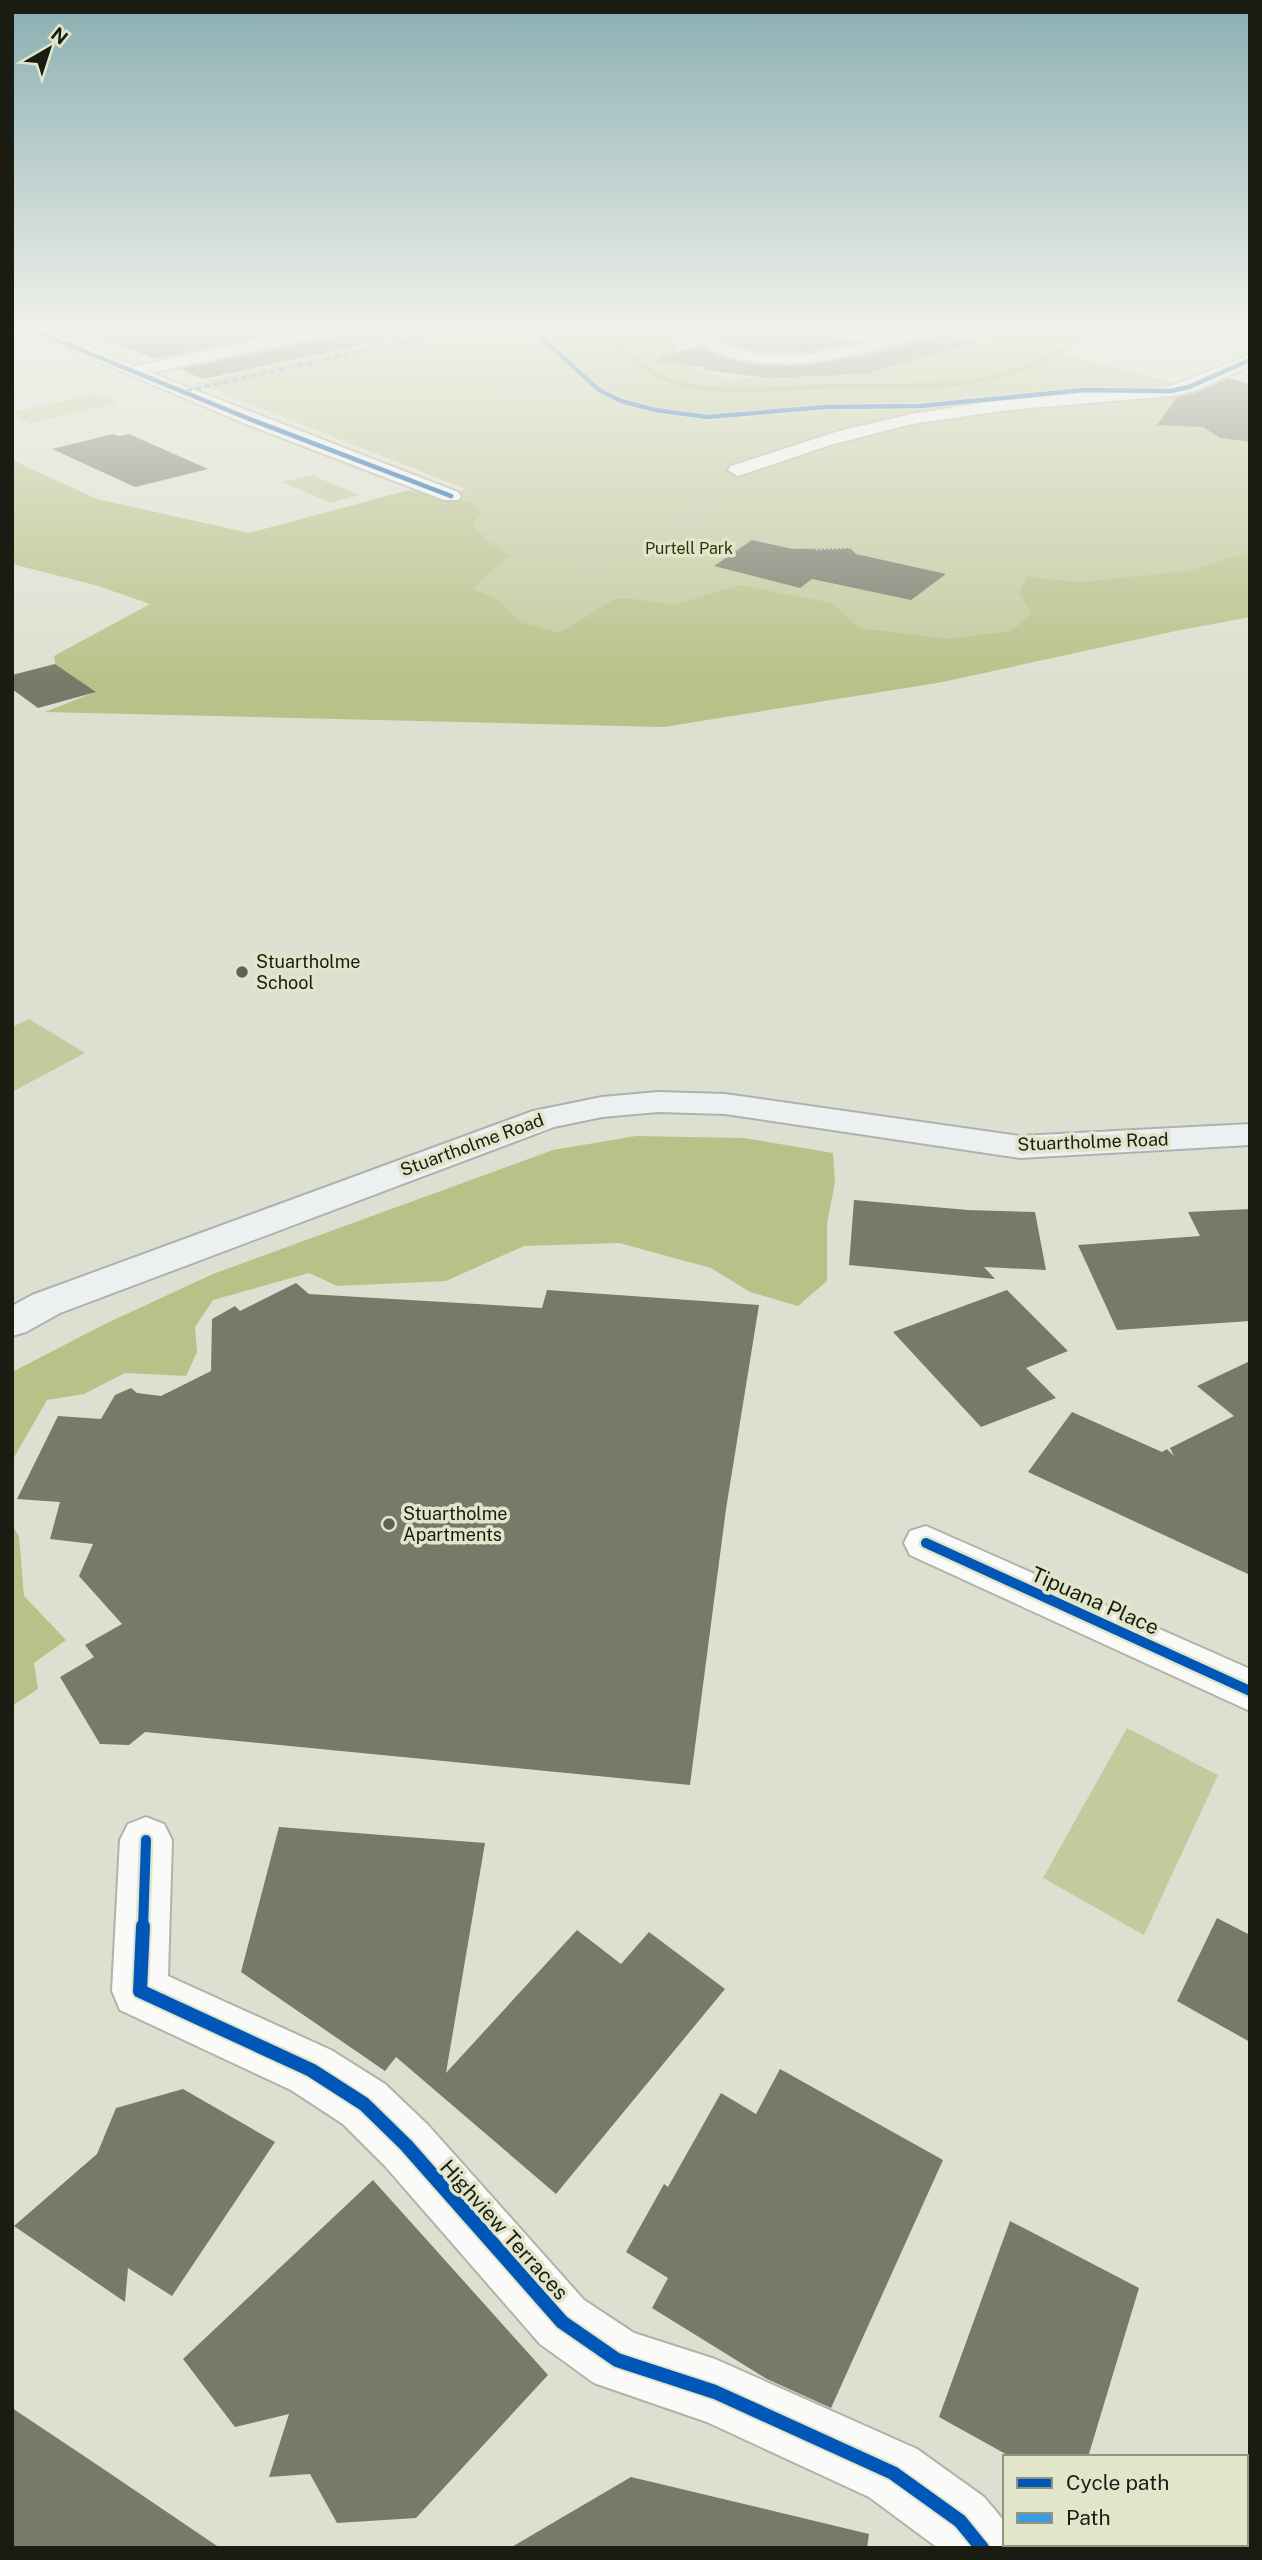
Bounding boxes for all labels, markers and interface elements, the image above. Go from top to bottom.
north arrow [14,14,84,84]
text: N [47,23,72,49]
park label: Purtell Park [645,539,733,558]
place label: Stuartholme School [256,951,360,993]
marker: Stuartholme School [234,964,250,980]
street label: Stuartholme Road [397,1109,547,1180]
street label: Stuartholme Road [1017,1128,1169,1155]
place label: Stuartholme Apartments [403,1503,507,1545]
marker: Stuartholme Apartments [381,1516,397,1532]
street label: Tipuana Place [1027,1561,1163,1640]
street label: Highview Terraces [435,2155,574,2305]
legend [1003,2455,1248,2546]
text: Cycle path [1066,2470,1169,2495]
text: Path [1066,2505,1111,2530]

